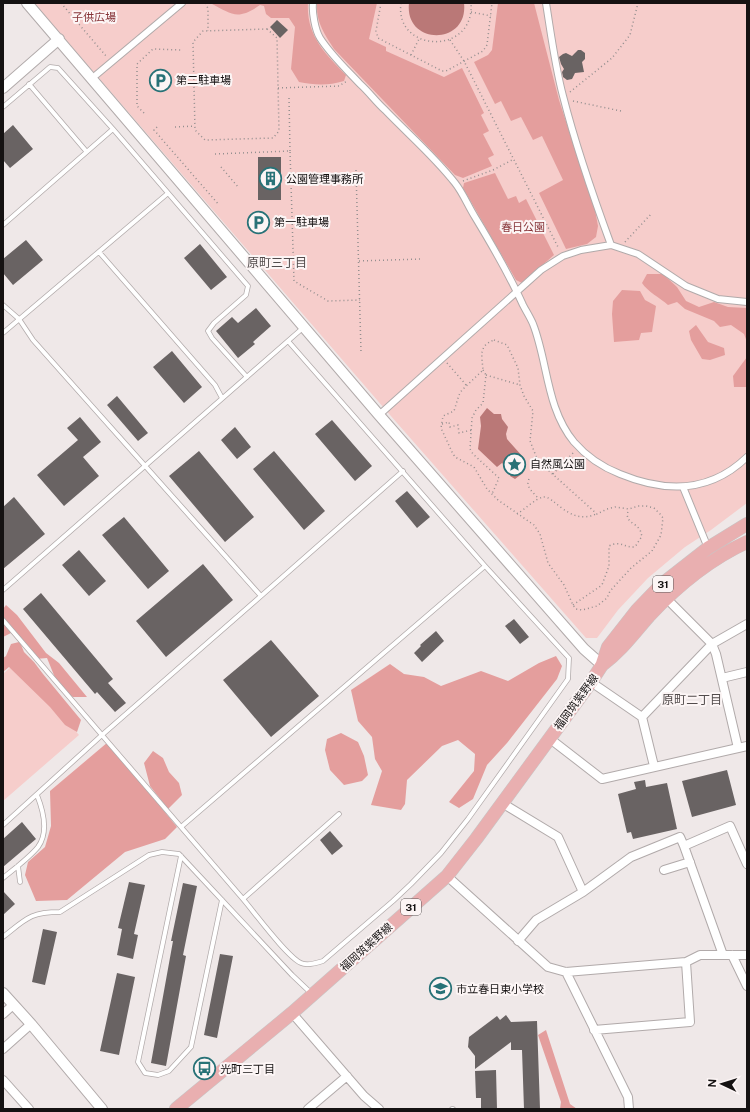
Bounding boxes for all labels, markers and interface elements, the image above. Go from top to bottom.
park label: 子供広場 [72,11,116,23]
parking icon: 第二駐車場 [148,67,174,93]
place label: 第二駐車場 [176,74,231,86]
building icon: 公園管理事務所 [257,166,283,192]
place label: 公園管理事務所 [286,173,364,185]
parking icon: 第一駐車場 [246,209,272,235]
place label: 第一駐車場 [274,216,329,228]
park label: 春日公園 [501,221,545,233]
district label: 原町三丁目 [247,256,307,270]
place icon: 自然風公園 [501,451,527,477]
place label: 自然風公園 [530,458,585,470]
road number: 31 [653,576,673,592]
street label: 福岡筑紫野線 [552,672,600,732]
district label: 原町二丁目 [662,693,722,707]
road number: 31 [401,899,421,915]
street label: 福岡筑紫野線 [337,920,395,974]
school or university icon: 市立春日東小学校 [428,976,454,1002]
place label: 市立春日東小学校 [456,983,544,995]
bus stop icon: 光町三丁目 [191,1056,217,1082]
place label: 光町三丁目 [220,1063,275,1075]
north arrow [702,1064,742,1104]
text: N [706,1079,718,1088]

